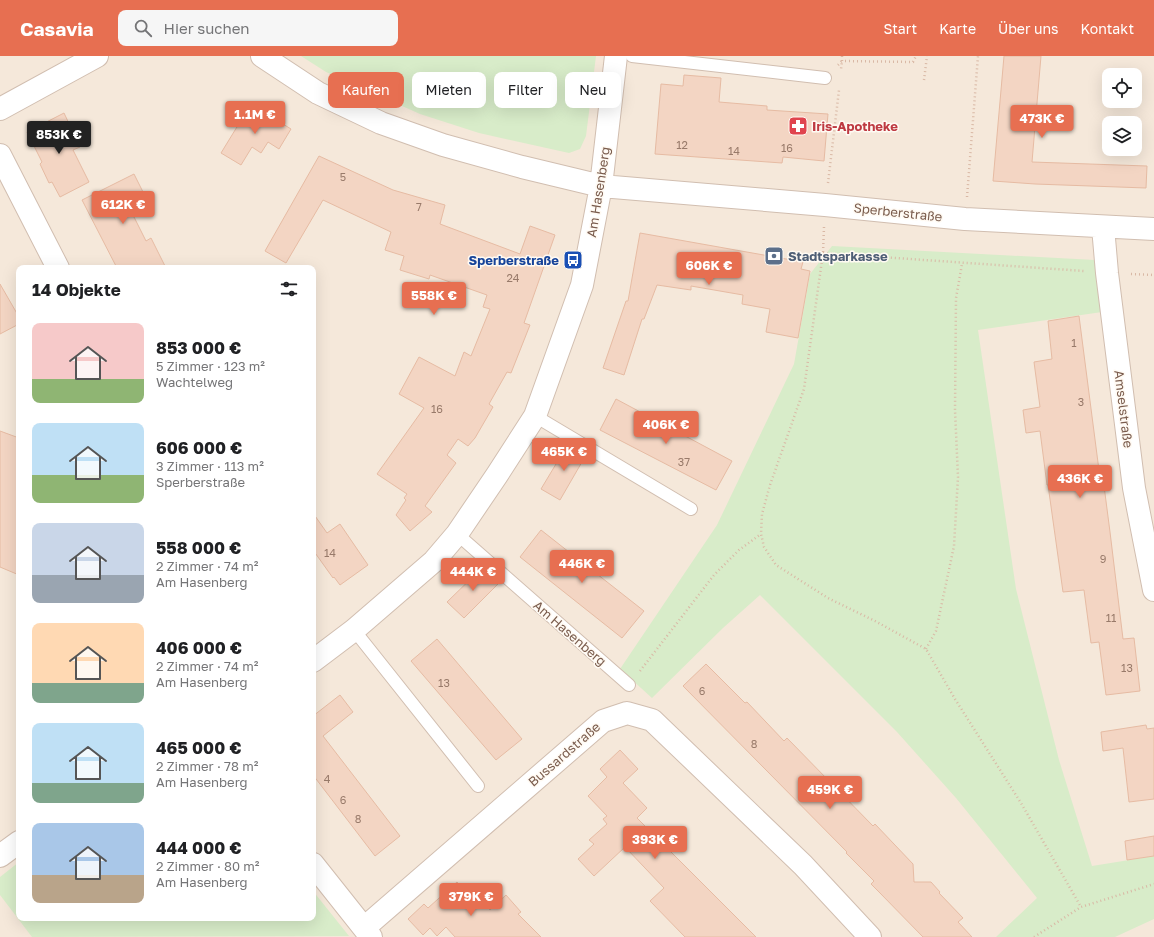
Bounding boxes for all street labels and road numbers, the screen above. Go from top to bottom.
street label: Am Hasenberg [583,146,613,238]
street label: Sperberstraße [853,199,943,225]
street label: Amselstraße [1111,369,1137,449]
street label: Am Hasenberg [530,597,610,669]
street label: Bussardstraße [525,718,603,790]

